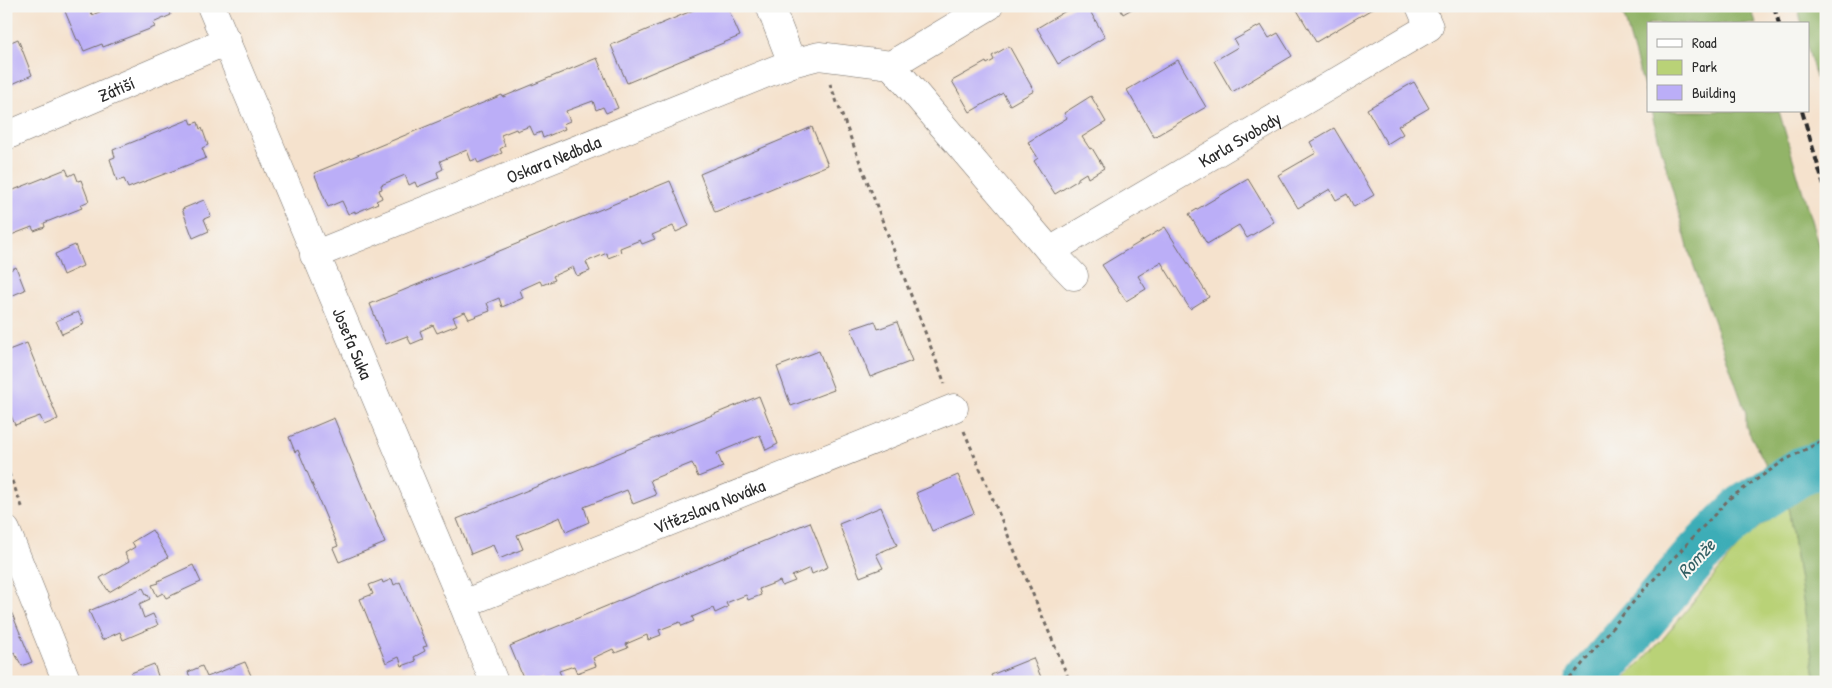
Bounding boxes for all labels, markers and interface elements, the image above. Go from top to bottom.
legend [1647,22,1810,112]
text: Road [1692,32,1717,53]
text: Park [1692,56,1717,77]
street label: Zátiší [94,70,138,107]
text: Building [1692,82,1736,103]
street label: Karla Svobody [1194,105,1285,173]
street label: Oskara Nedbala [502,129,604,189]
street label: Josefa Suka [327,304,379,383]
street label: Vítězslava Nováka [650,472,769,539]
water label: Romže [1671,532,1722,583]

